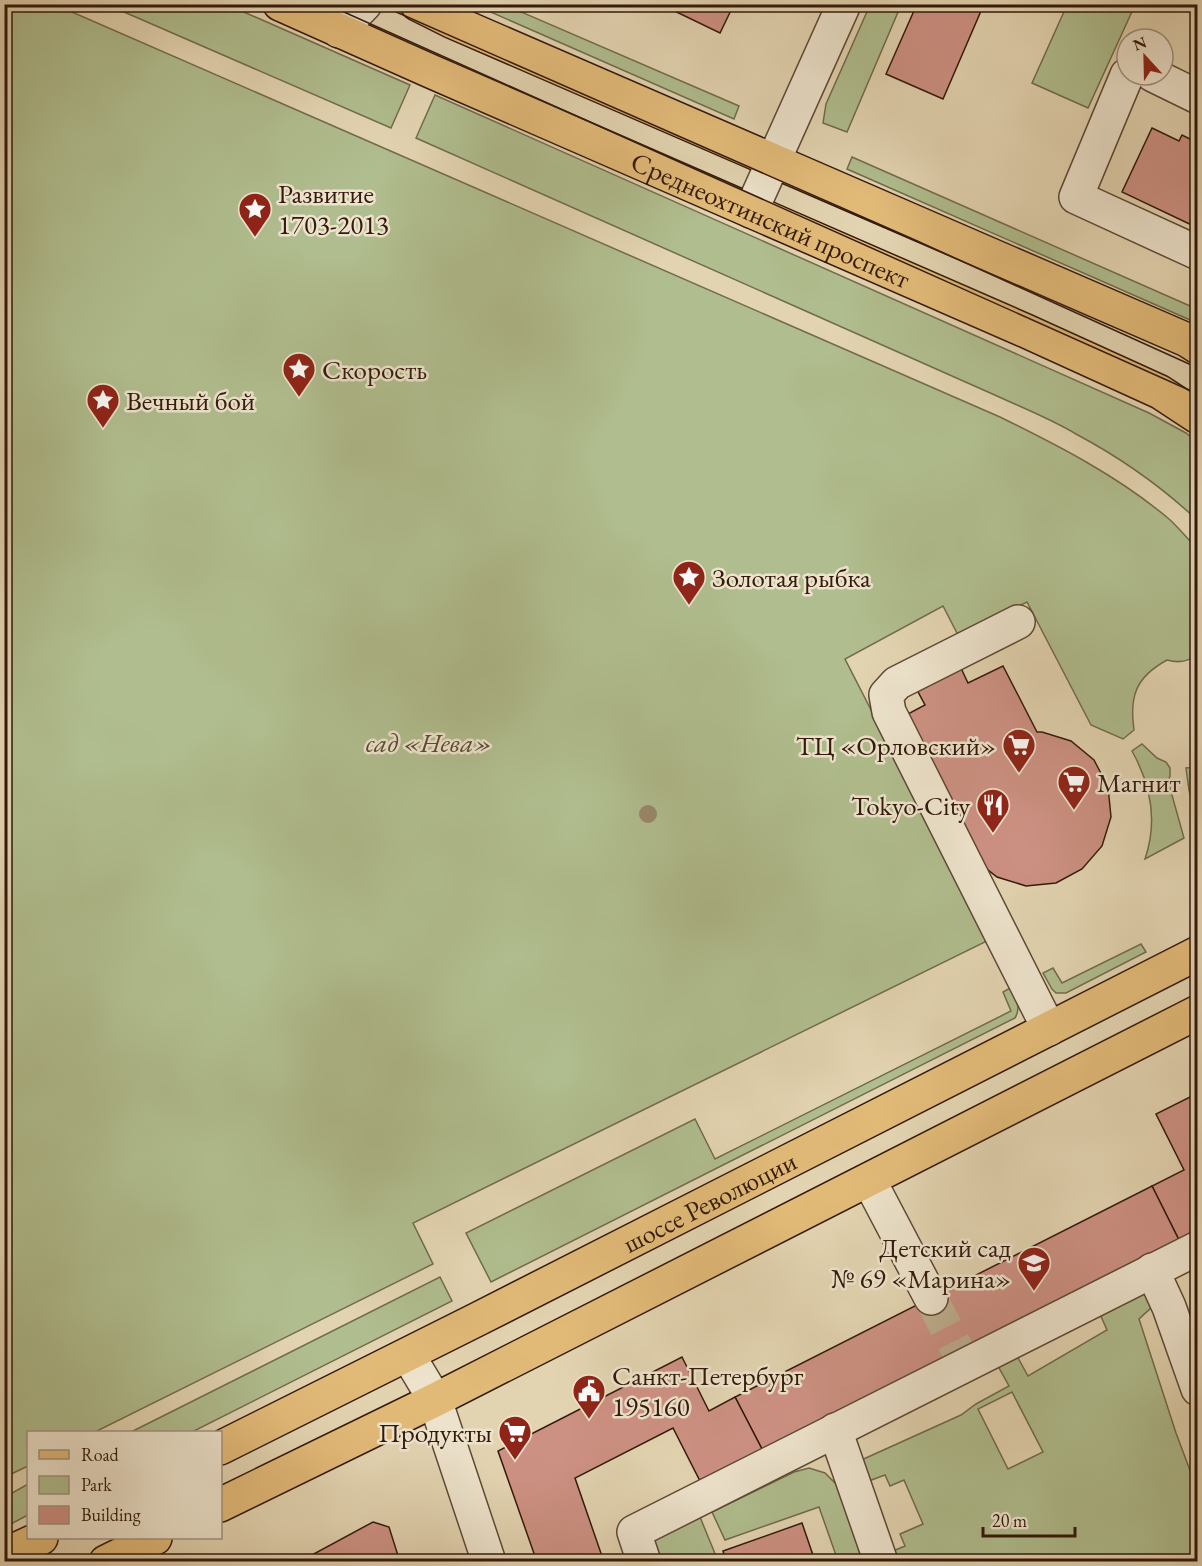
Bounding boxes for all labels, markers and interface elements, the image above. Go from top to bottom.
north arrow [1115,27,1175,87]
text: N [1130,31,1150,56]
street label: Среднеохтинский проспект [626,143,916,296]
place label: Развитие 1703-2013 [278,176,389,242]
place icon: Развитие 1703-2013 [237,191,273,238]
place icon: Скорость [281,351,317,398]
place label: Скорость [322,352,427,387]
place icon: Вечный бой [85,382,121,429]
place label: Вечный бой [126,383,255,418]
place icon: Золотая рыбка [671,559,707,606]
place label: Золотая рыбка [712,560,871,595]
park label: сад «Нева» [366,725,492,760]
supermarket icon: ТЦ «Орловский» [1001,727,1037,774]
place label: ТЦ «Орловский» [796,728,996,763]
supermarket icon: Магнит [1056,764,1092,811]
place label: Магнит [1097,765,1181,800]
restaurant icon: Tokyo-City [975,787,1011,834]
place label: Tokyo-City [851,788,970,823]
street label: шоссе Революции [617,1143,802,1260]
place label: Детский сад № 69 «Марина» [831,1230,1011,1296]
school or university icon: Детский сад № 69 «Марина» [1016,1245,1052,1292]
place label: Санкт-Петербург 195160 [612,1358,804,1424]
public building icon: Санкт-Петербург 195160 [571,1373,607,1420]
supermarket icon: Продукты [497,1414,533,1461]
place label: Продукты [378,1415,492,1450]
legend [27,1431,222,1539]
text: Road [81,1443,120,1466]
text: Park [81,1473,112,1496]
scale bar [983,1500,1074,1538]
text: Building [81,1503,141,1526]
text: 20 m [992,1509,1027,1532]

